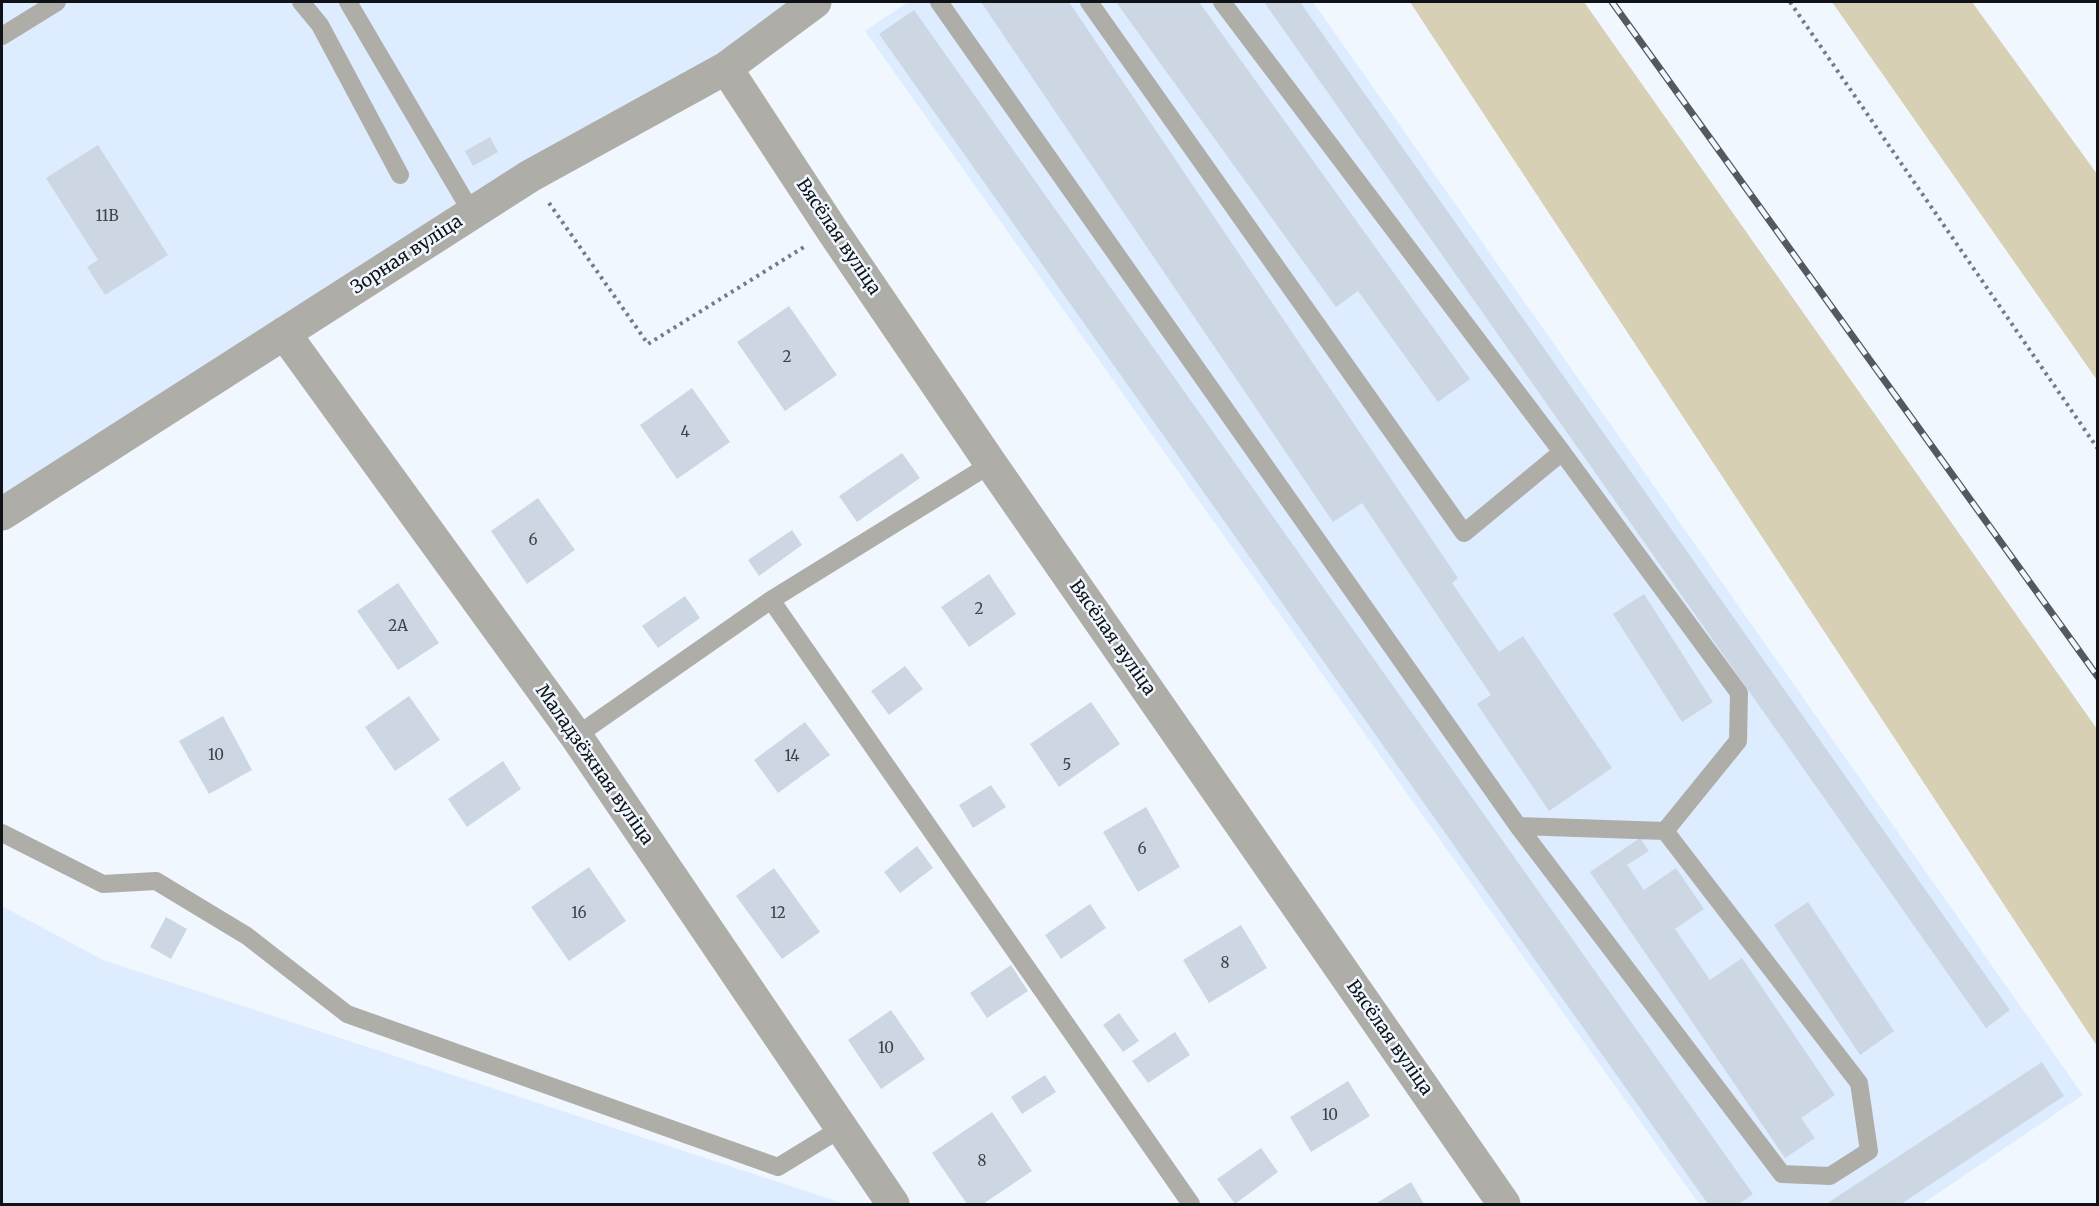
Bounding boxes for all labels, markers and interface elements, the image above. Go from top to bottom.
street label: Вясёлая вуліца [791,175,885,299]
house number: 11В [96,208,118,226]
street label: Зорная вуліца [347,211,467,299]
house number: 2 [783,349,791,367]
house number: 4 [680,424,690,442]
house number: 6 [528,532,538,550]
street label: Вясёлая вуліца [1064,576,1160,700]
house number: 2 [975,601,983,619]
house number: 2А [388,618,408,636]
street label: Маладзёжная вуліца [531,681,657,849]
house number: 10 [208,747,224,765]
house number: 14 [784,748,800,766]
house number: 5 [1063,757,1071,775]
house number: 6 [1137,841,1147,859]
house number: 16 [571,905,587,923]
house number: 12 [770,905,786,923]
house number: 8 [1221,955,1229,973]
street label: Вясёлая вуліца [1341,976,1437,1100]
house number: 10 [878,1040,894,1058]
house number: 10 [1322,1107,1338,1125]
house number: 8 [978,1153,986,1171]

